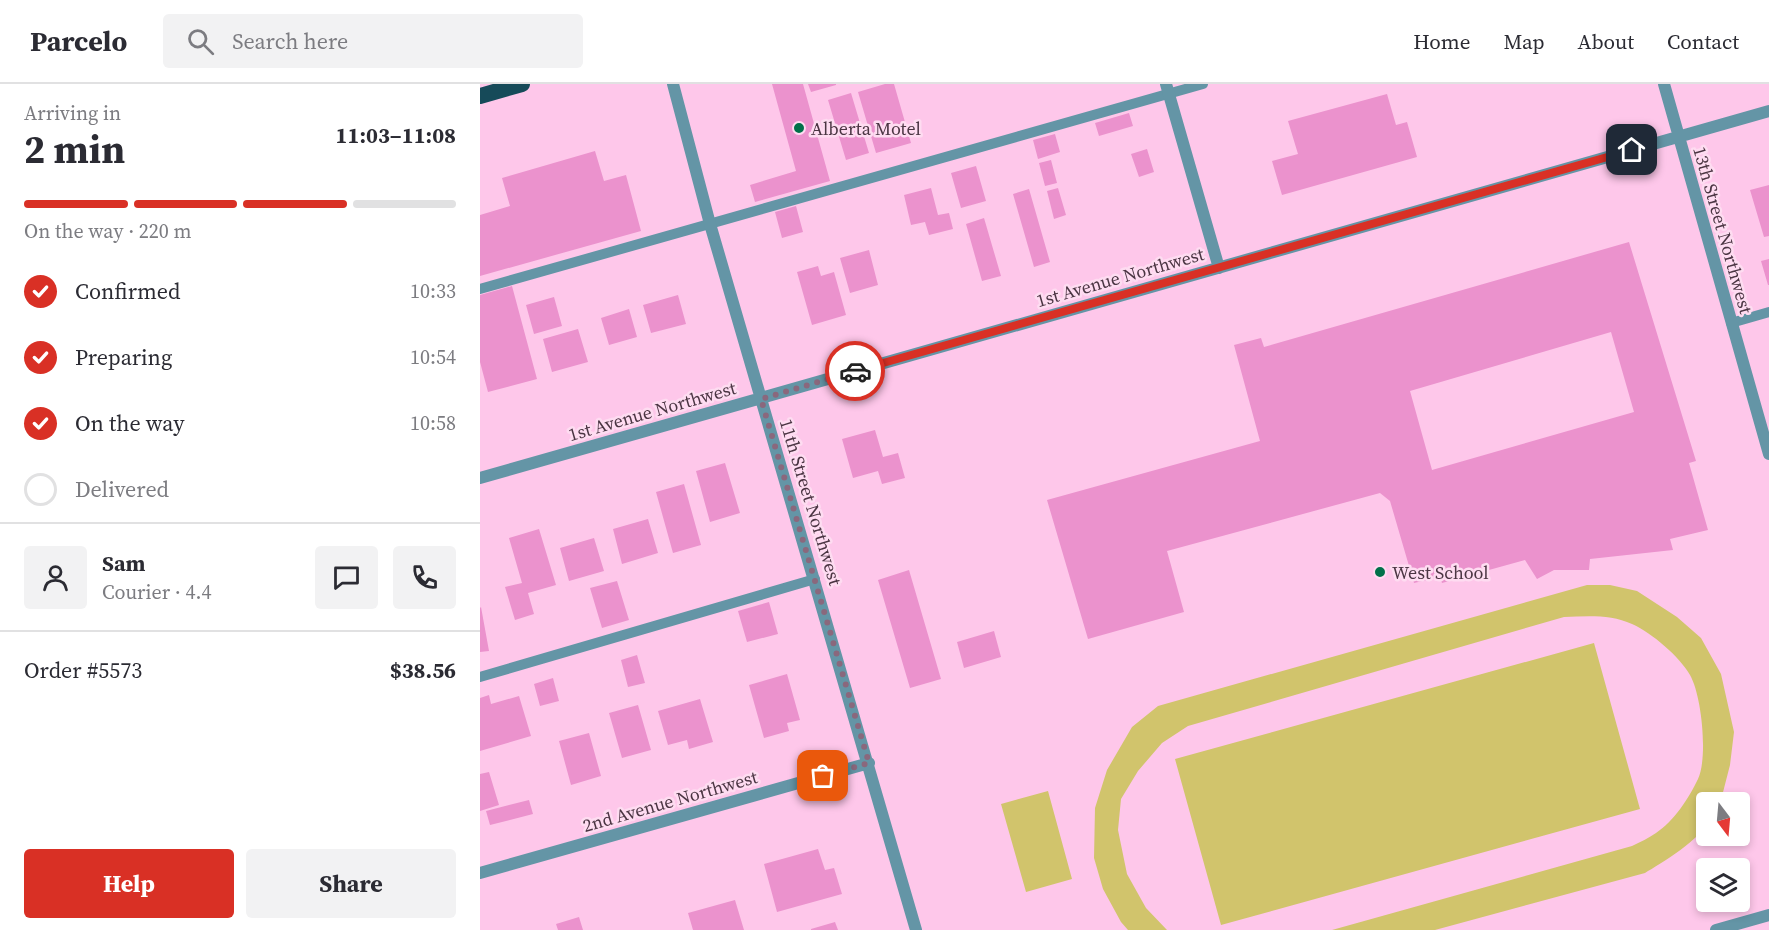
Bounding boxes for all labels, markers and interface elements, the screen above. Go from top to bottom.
search box [163,14,583,68]
text: Parcelo [30,22,127,60]
icon: search [184,25,217,58]
text: Search here [232,26,348,56]
text: Home [1413,27,1471,56]
text: Map [1504,27,1545,56]
text: About [1578,27,1634,56]
text: Contact [1667,27,1739,56]
text: Arriving in [24,99,121,127]
place label: Alberta Motel [811,116,921,141]
text: 11:03–11:08 [336,120,456,150]
marker: Alberta Motel [792,121,806,135]
text: 2 min [24,123,125,176]
pin [1606,124,1657,175]
icon: home [1615,133,1648,166]
street label: 13th Street Northwest [1687,143,1759,317]
text: On the way · 220 m [24,217,191,245]
street label: 1st Avenue Northwest [1033,241,1207,313]
icon: check [24,275,57,308]
text: Confirmed [75,276,180,306]
text: 10:33 [410,277,456,305]
icon: check [24,341,57,374]
courier [825,341,885,401]
text: Preparing [75,342,172,372]
text: 10:54 [410,343,456,371]
icon: car [839,355,872,388]
street label: 1st Avenue Northwest [565,375,739,447]
icon: check [24,407,57,440]
text: On the way [75,408,184,438]
text: 10:58 [410,409,456,437]
street label: 11th Street Northwest [774,416,848,588]
text: Delivered [75,474,169,504]
button: person [24,546,87,609]
button: chat [315,546,378,609]
button: phone [393,546,456,609]
text: Sam [102,548,146,578]
place label: West School [1392,560,1489,585]
marker: West School [1373,565,1387,579]
text: Courier · 4.4 [102,578,211,606]
text: Order #5573 [24,655,142,685]
text: $38.56 [390,655,456,685]
pin [797,750,848,801]
icon: bag [806,759,839,792]
street label: 2nd Avenue Northwest [580,764,760,838]
north arrow [1696,792,1750,846]
map controls [1696,792,1750,912]
button: Help [24,849,234,918]
button: Share [246,849,456,918]
button: layers [1696,858,1750,912]

